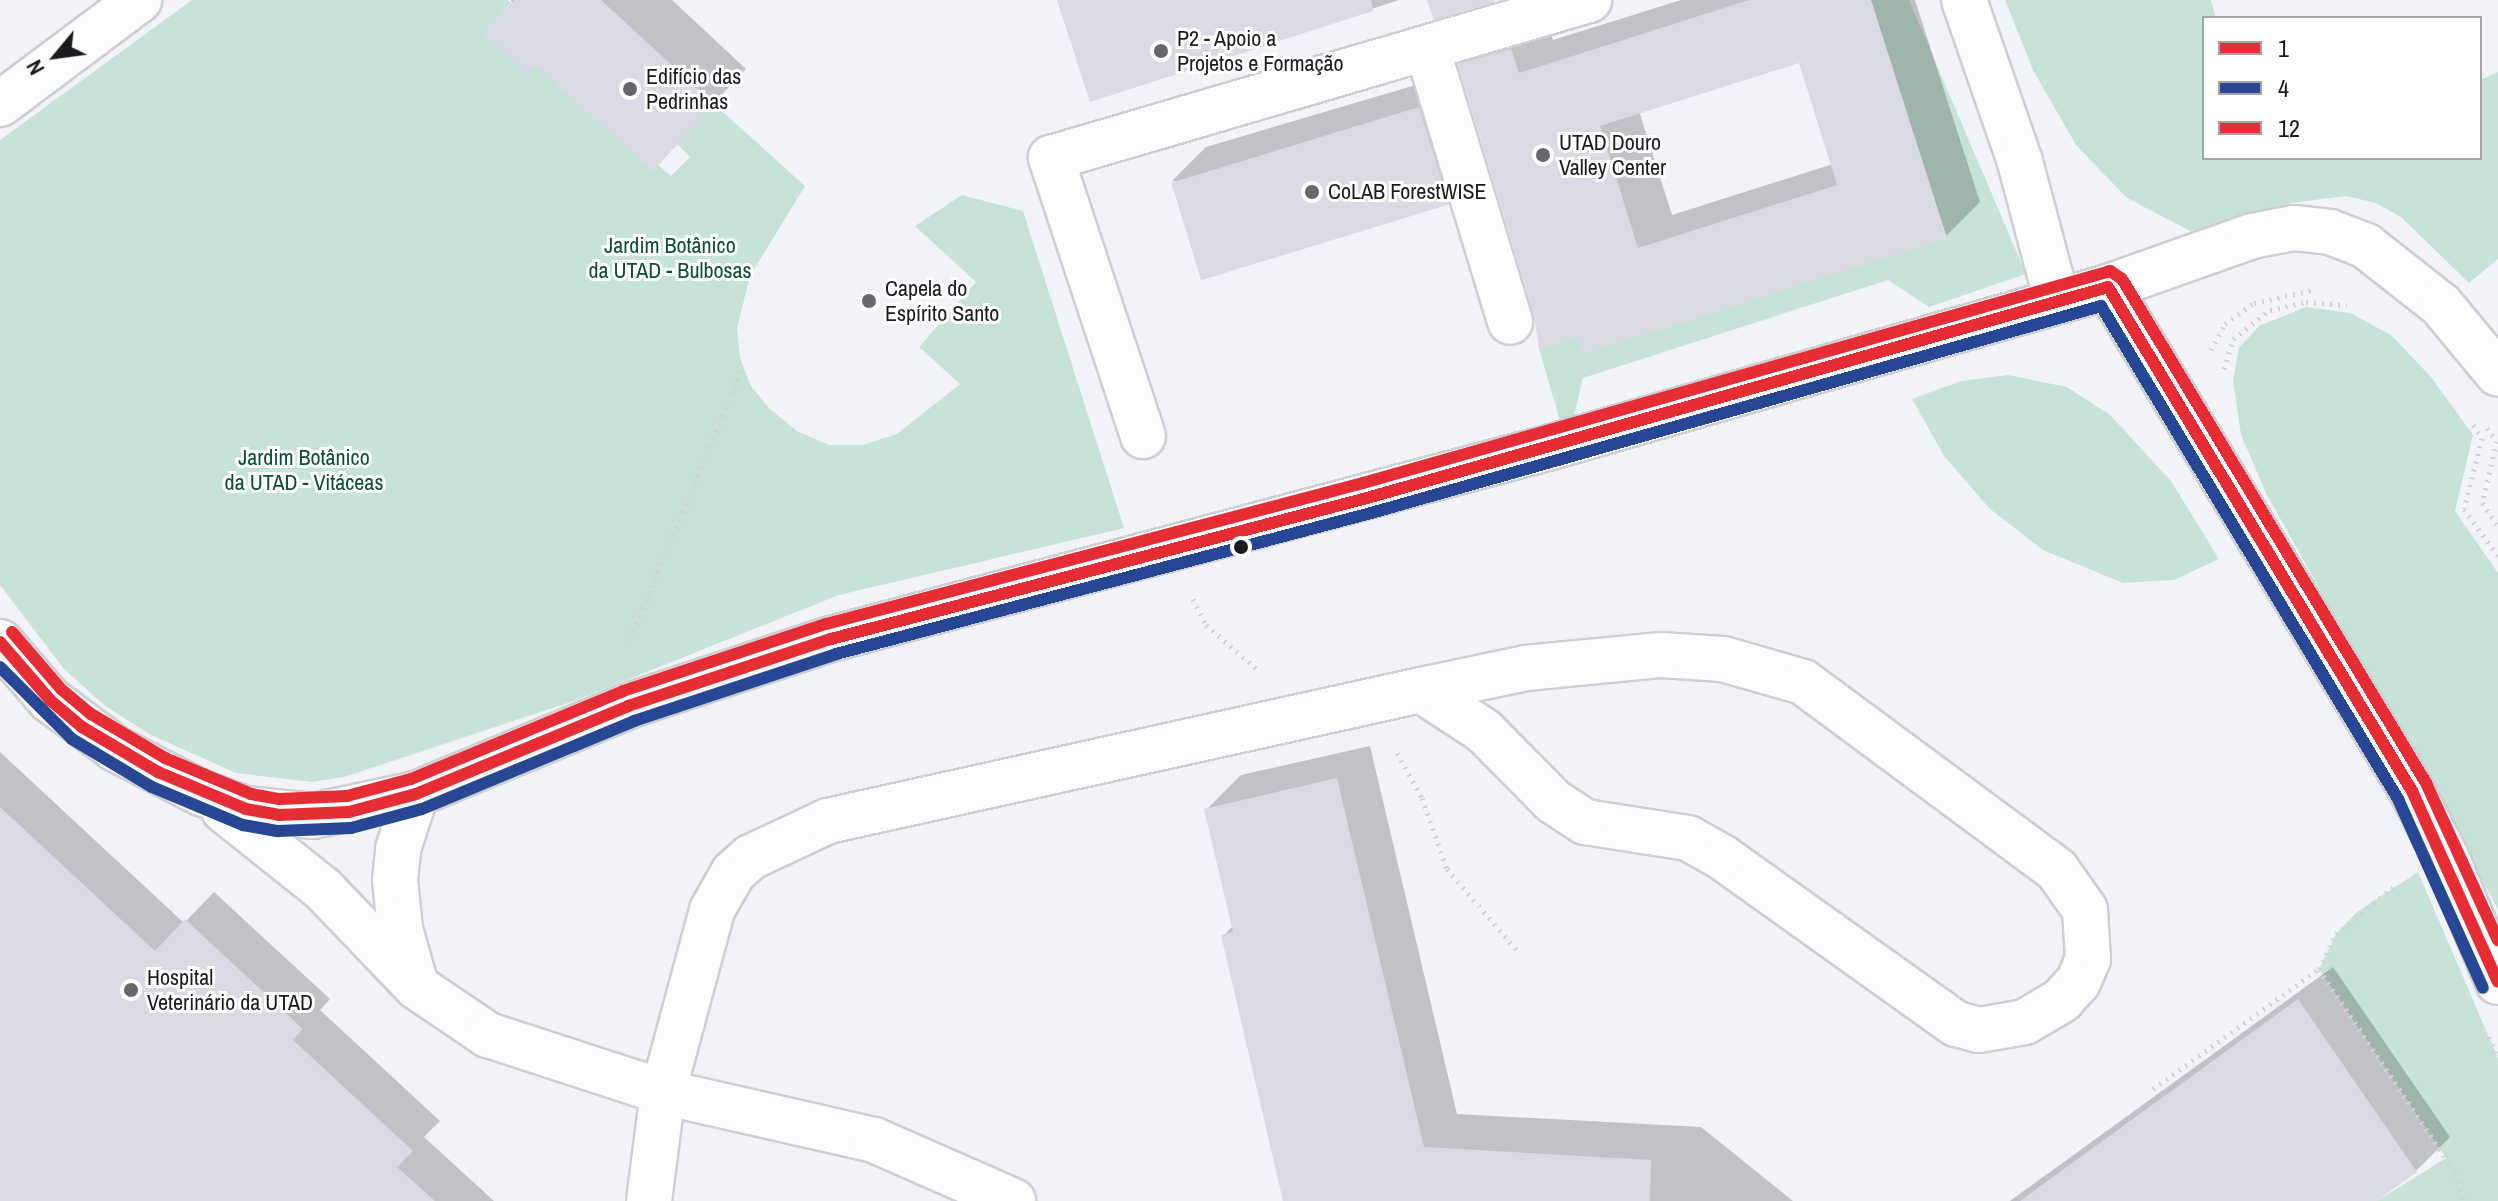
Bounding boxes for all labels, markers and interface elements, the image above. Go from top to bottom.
north arrow [16,16,96,96]
legend [2202,16,2482,160]
place label: P2 - Apoio a Projetos e Formação [1177,25,1344,76]
text: 1 [2278,32,2289,64]
marker: P2 - Apoio a Projetos e Formação [1152,42,1170,60]
text: N [19,55,51,81]
place label: Edifício das Pedrinhas [646,63,741,114]
text: 4 [2278,72,2289,104]
marker: Edifício das Pedrinhas [621,80,639,98]
text: 12 [2278,112,2300,144]
place label: UTAD Douro Valley Center [1559,129,1666,180]
marker: UTAD Douro Valley Center [1534,146,1552,164]
place label: CoLAB ForestWISE [1328,179,1487,205]
marker: CoLAB ForestWISE [1303,183,1321,201]
park label: Jardim Botânico da UTAD - Bulbosas [588,232,752,284]
place label: Capela do Espírito Santo [885,275,999,326]
marker: Capela do Espírito Santo [860,292,878,310]
park label: Jardim Botânico da UTAD - Vitáceas [225,444,383,496]
unlabelled marker [1233,539,1249,555]
place label: Hospital Veterinário da UTAD [147,964,313,1016]
marker: Hospital Veterinário da UTAD [122,981,140,999]

